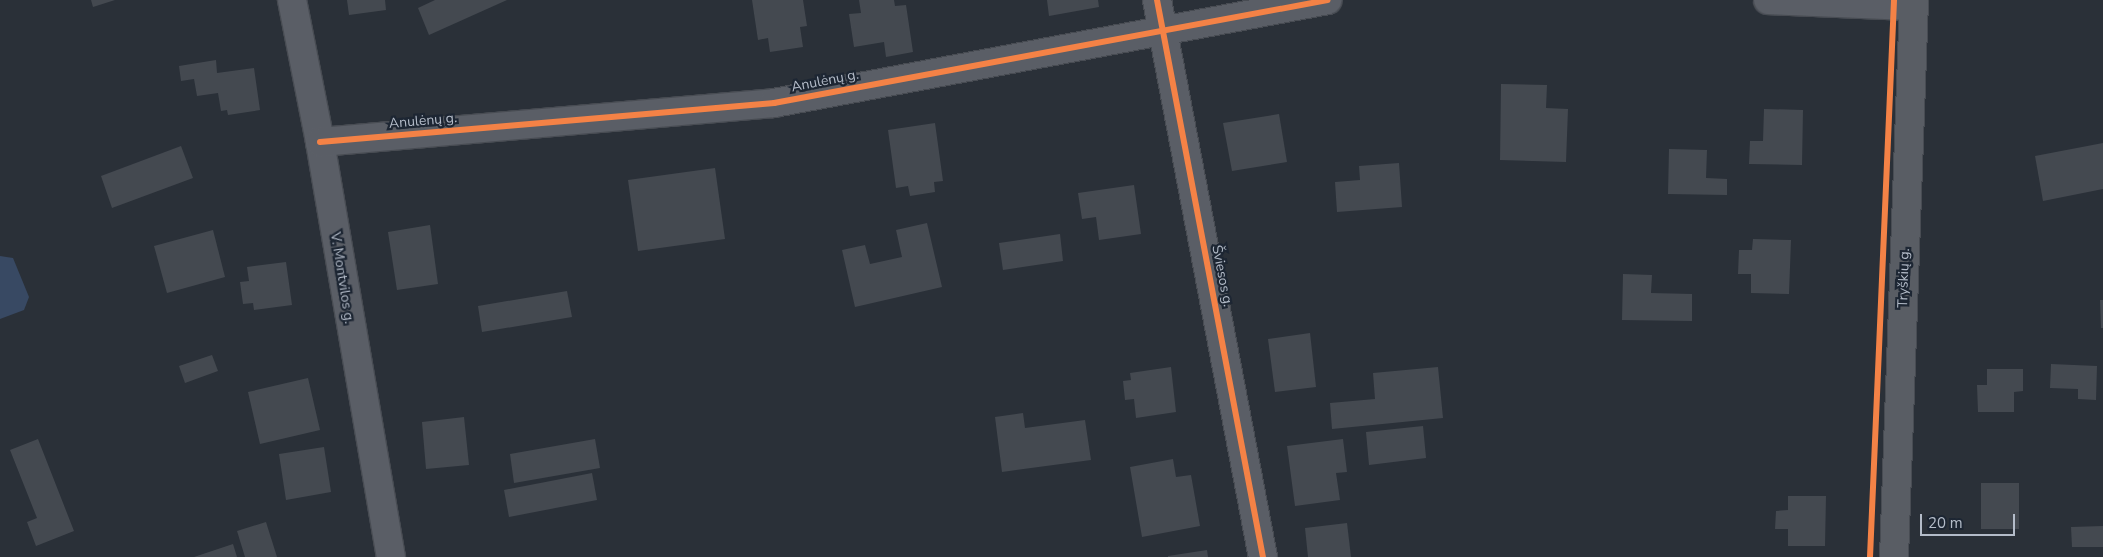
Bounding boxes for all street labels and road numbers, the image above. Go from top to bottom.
street label: Anulėnų g. [790,66,860,96]
street label: Anulėnų g. [388,110,458,132]
street label: V. Montvilos g. [326,231,358,325]
street label: Šviesos g. [1208,244,1236,308]
street label: Tryškių g. [1895,248,1913,308]

